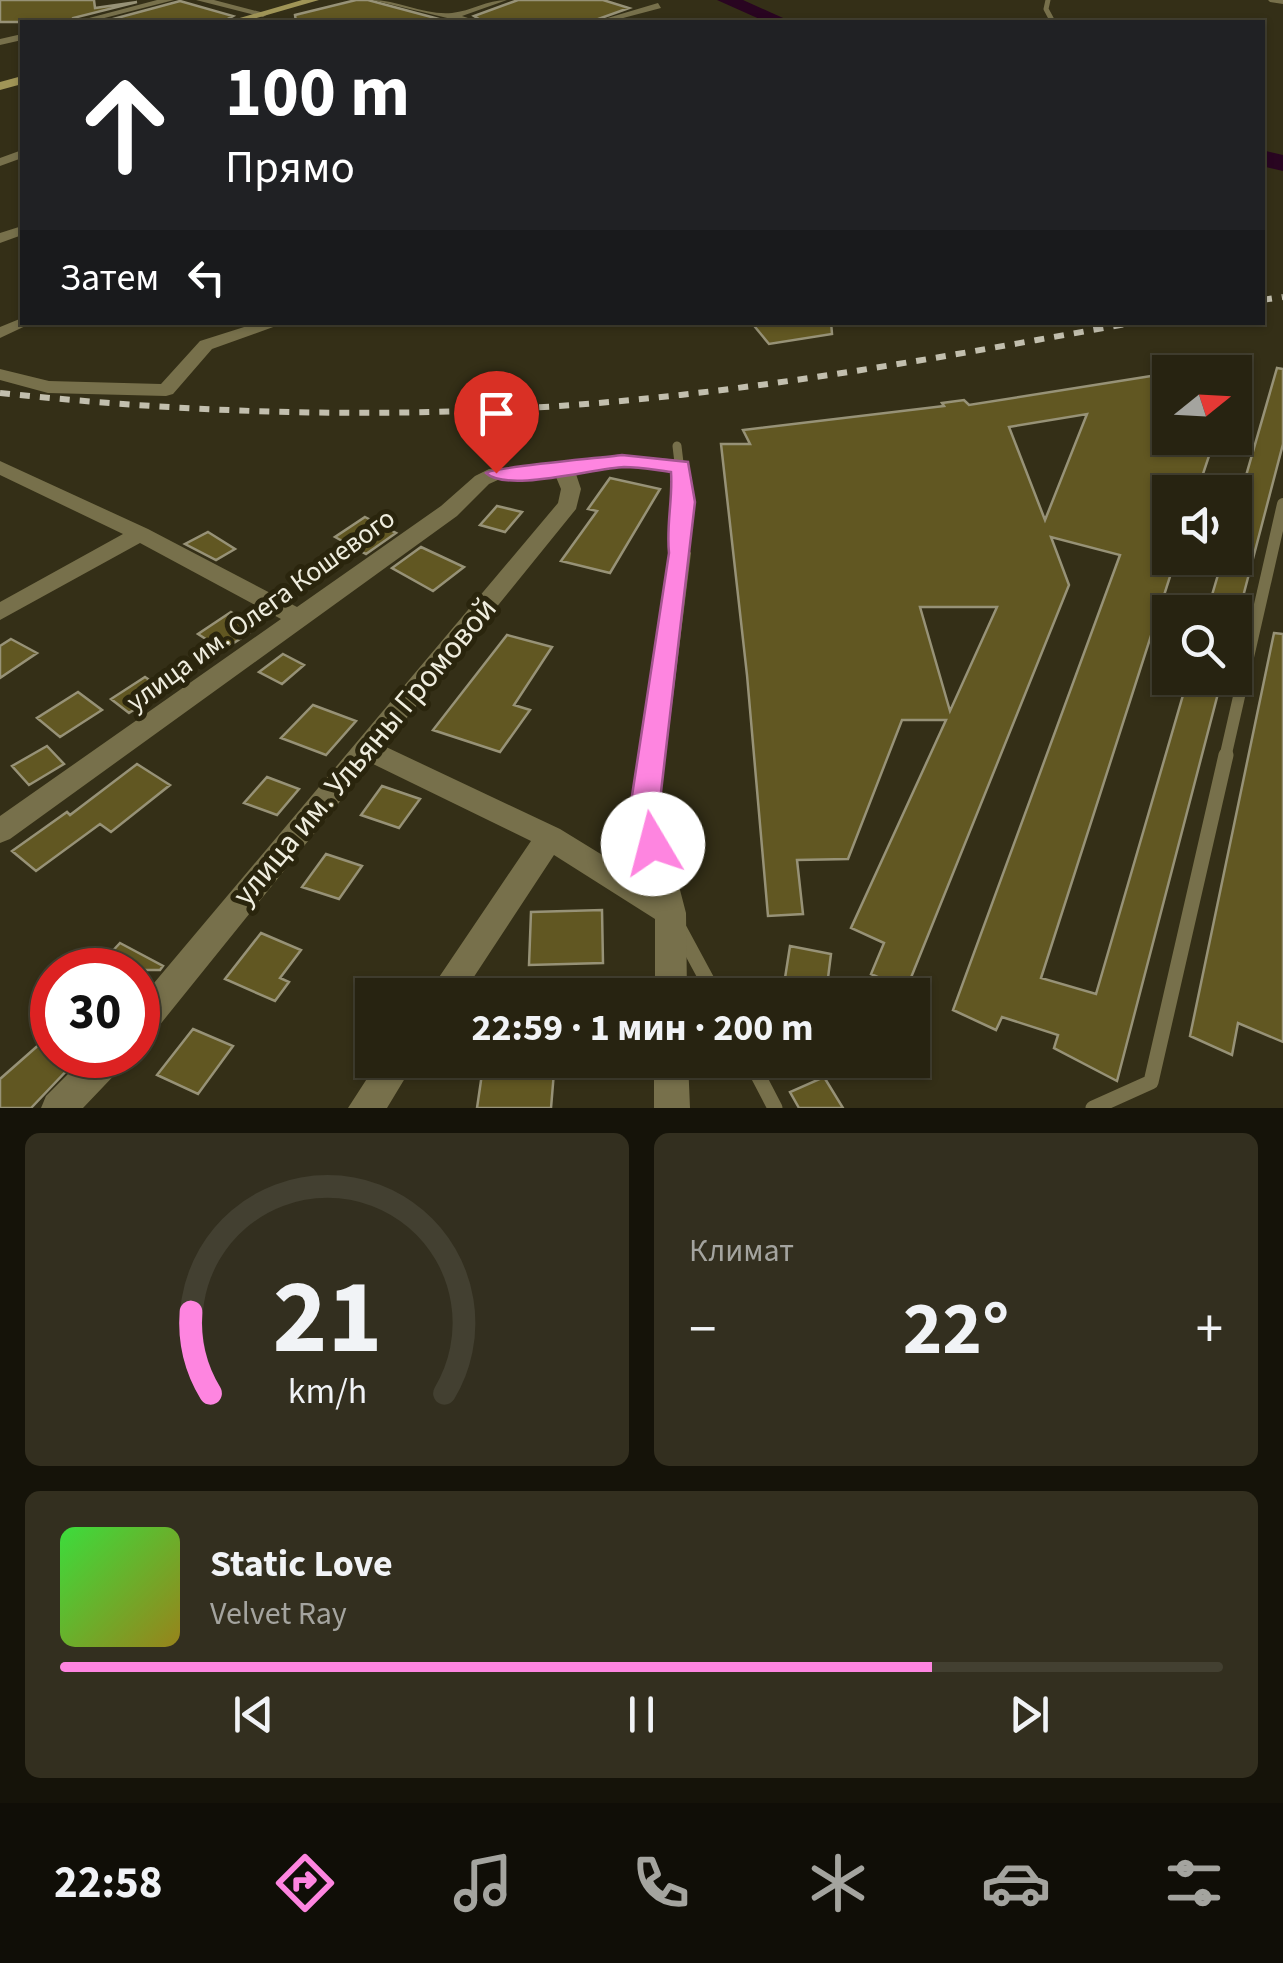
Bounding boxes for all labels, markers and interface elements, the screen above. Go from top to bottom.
text: 100 m [225,43,410,143]
icon: ahead [60,60,190,190]
text: Прямо [225,136,355,200]
icon: left [179,250,234,305]
text: Затем [60,251,159,305]
north arrow [1152,355,1252,455]
map controls [1152,355,1252,695]
pin [454,371,539,474]
icon: arrive [469,386,524,441]
button: sound [1152,475,1252,575]
street label: улица им. Олега Кошевого [118,499,403,721]
street label: улица им. Ульяны Громовой [222,587,508,916]
button: search [1152,595,1252,695]
position arrow [601,792,705,896]
speed limit sign: 30 [30,948,160,1078]
text: 22:59 · 1 мин · 200 m [471,1001,814,1055]
text: Климат [689,1228,794,1274]
text: 21 [272,1245,382,1393]
text: 22° [903,1276,1009,1383]
text: − [689,1291,716,1369]
text: + [1196,1291,1223,1369]
text: km/h [287,1366,367,1417]
text: Static Love [210,1537,393,1591]
text: Velvet Ray [210,1591,347,1637]
icon: previous [226,1687,281,1742]
icon: pause [614,1687,669,1742]
icon: next [1002,1687,1057,1742]
icon: directions [270,1848,340,1918]
icon: music [448,1848,518,1918]
icon: phone [626,1848,696,1918]
icon: climate [803,1848,873,1918]
icon: car [981,1848,1051,1918]
icon: filters [1159,1848,1229,1918]
text: 22:58 [54,1851,162,1915]

